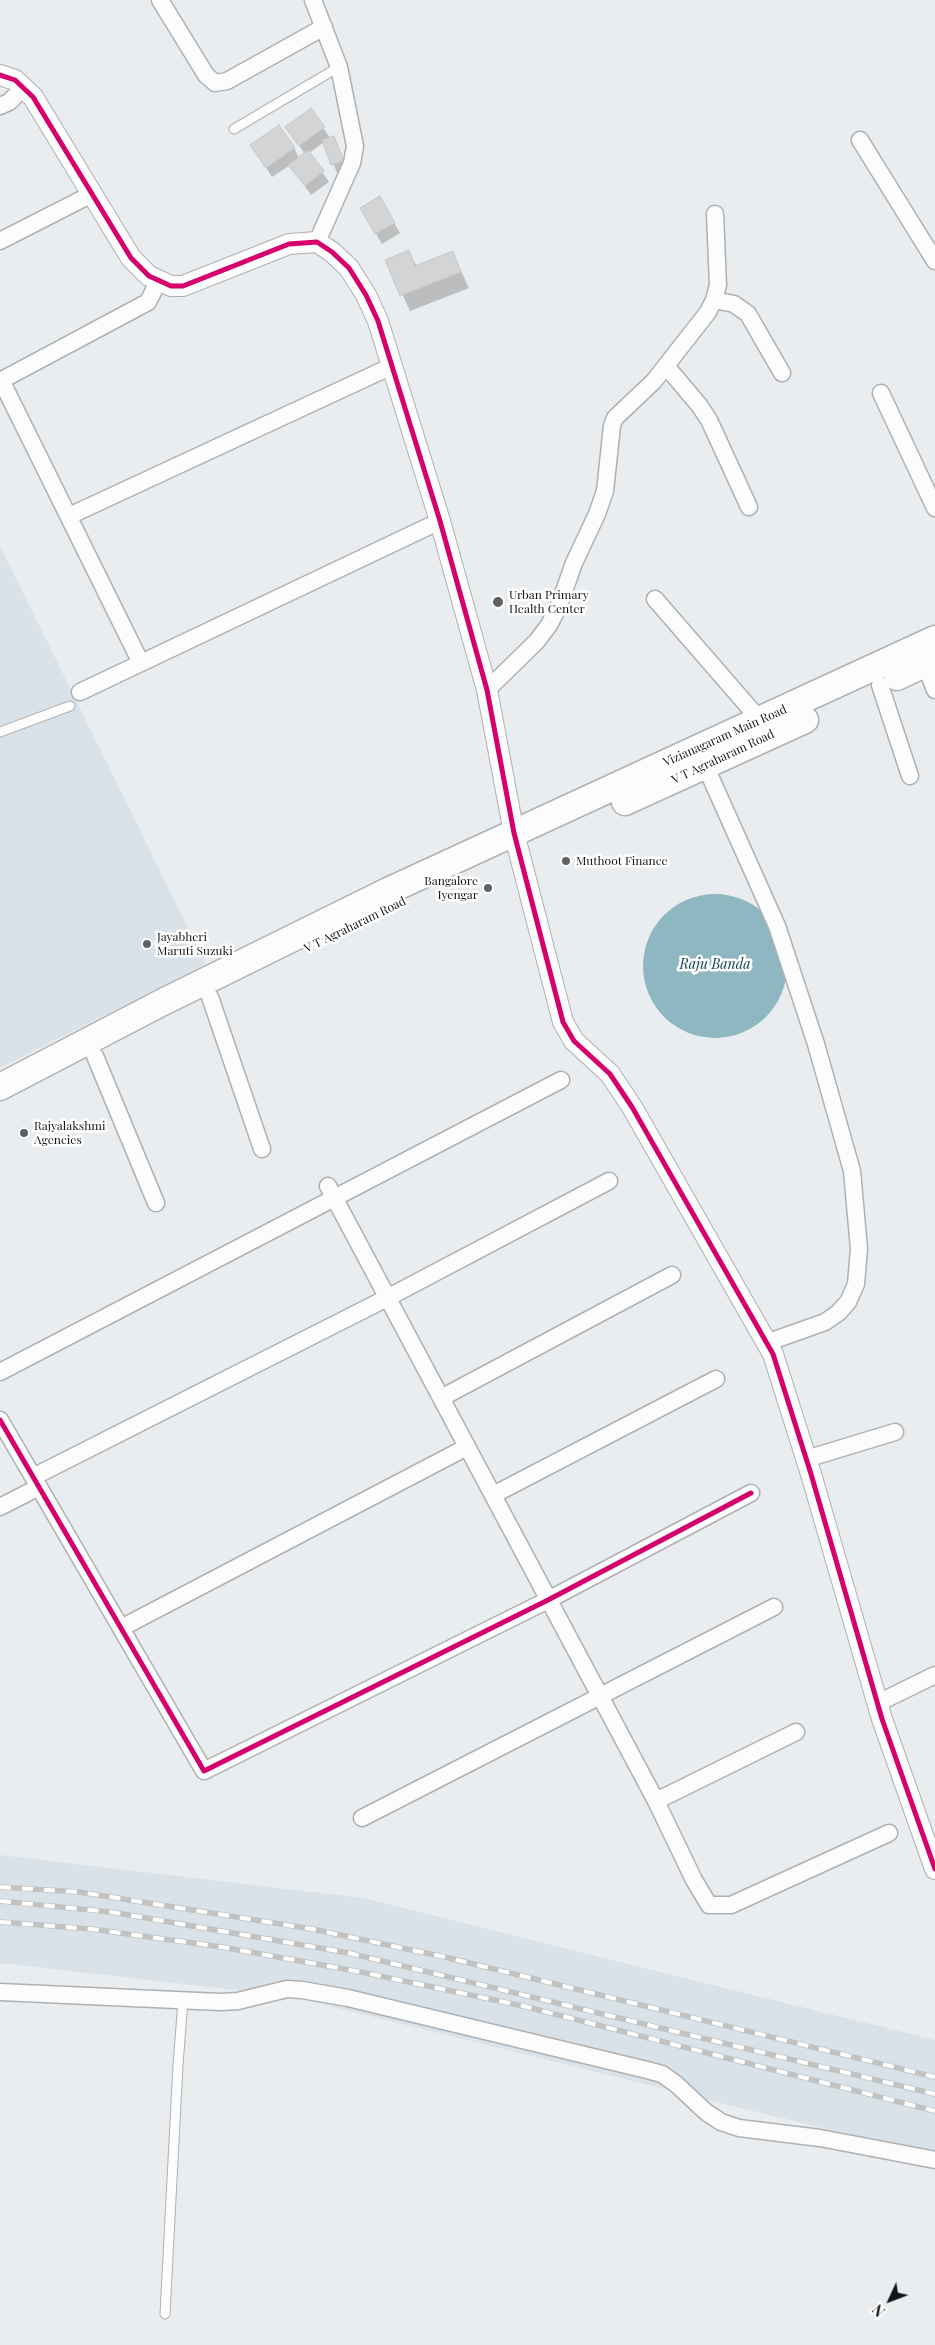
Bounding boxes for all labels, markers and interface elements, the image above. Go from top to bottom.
place label: Urban Primary Health Center [509,588,589,616]
marker: Urban Primary Health Center [491,595,505,609]
street label: Vizianagaram Main Road [661,702,789,770]
street label: V T Agraharam Road [669,727,777,787]
place label: Muthoot Finance [576,854,668,868]
marker: Muthoot Finance [560,855,572,867]
place label: Bangalore Iyengar [424,874,478,902]
marker: Bangalore Iyengar [482,882,494,894]
street label: V T Agraharam Road [302,894,408,956]
place label: Jayabheri Maruti Suzuki [157,930,233,958]
marker: Jayabheri Maruti Suzuki [141,938,153,950]
water label: Raju Banda [679,957,751,973]
place label: Rajyalakshmi Agencies [34,1119,105,1147]
marker: Rajyalakshmi Agencies [18,1127,30,1139]
north arrow [865,2275,915,2325]
text: N [868,2300,889,2321]

